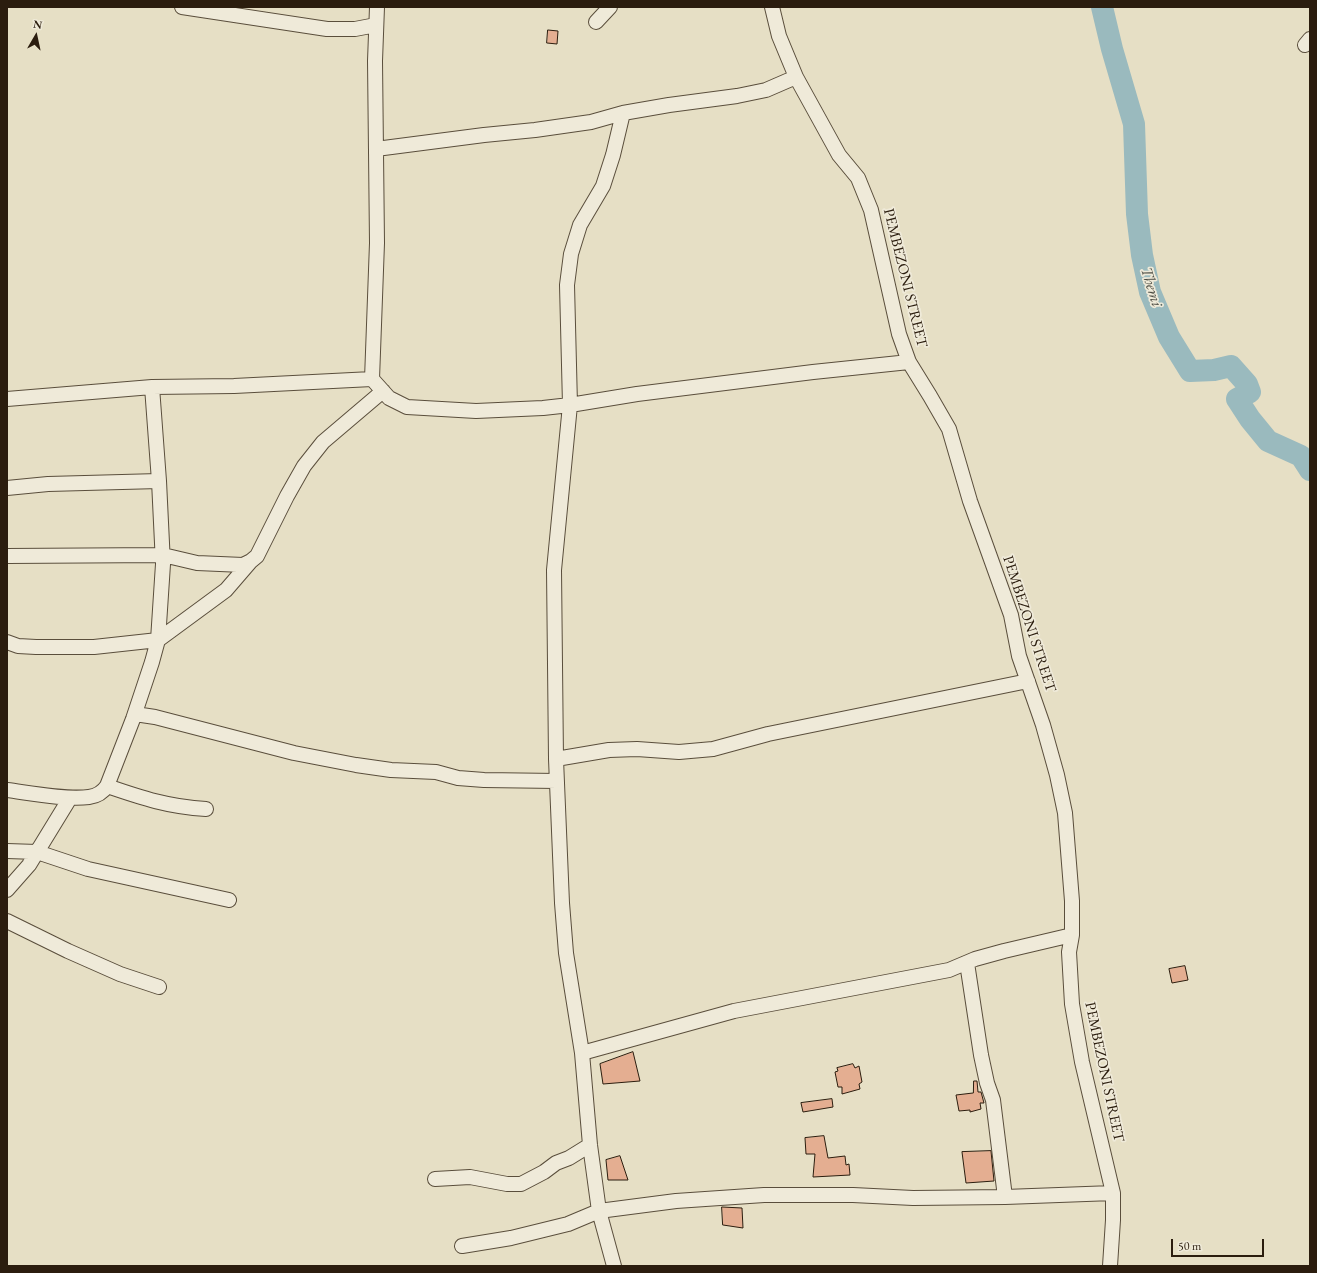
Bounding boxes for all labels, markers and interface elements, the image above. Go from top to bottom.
north arrow [16,16,56,56]
text: N [32,17,43,32]
street label: PEMBEZONI STREET [879,207,931,349]
water label: Themi [1136,265,1166,309]
street label: PEMBEZONI STREET [998,553,1060,695]
street label: PEMBEZONI STREET [1080,1000,1128,1144]
scale bar [1173,1231,1266,1257]
text: 50 m [1178,1238,1201,1254]

